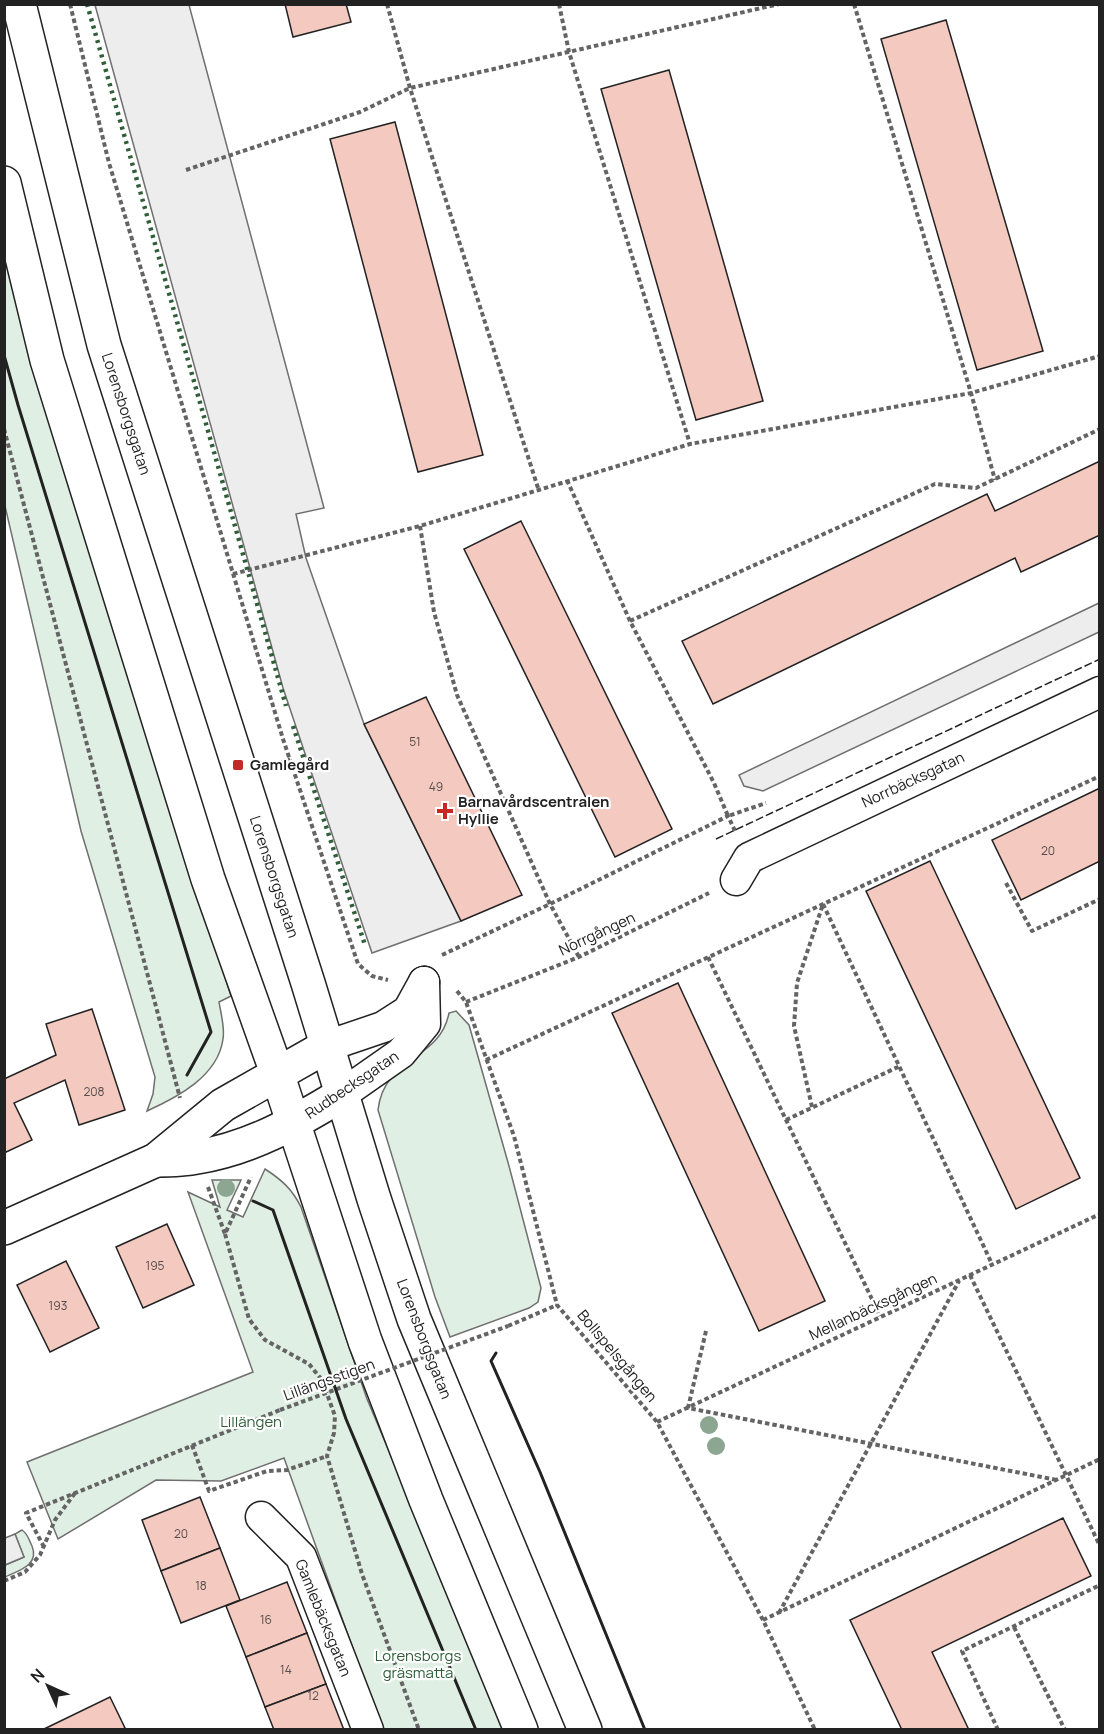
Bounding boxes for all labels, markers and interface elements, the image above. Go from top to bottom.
street label: Lorensborgsgatan [97,350,156,478]
house number: 51 [409,733,421,750]
street label: Norrbäcksgatan [858,747,968,813]
place label: Gamlegård [250,754,329,775]
marker: Gamlegård [231,758,245,772]
house number: 49 [429,778,443,795]
place label: Barnavårdscentralen Hyllie [458,791,609,829]
marker: Barnavårdscentralen Hyllie [436,802,454,820]
street label: Lorensborgsgatan [245,813,304,941]
house number: 20 [1041,842,1055,859]
street label: Norrgången [555,907,639,960]
street label: Rudbecksgatan [301,1045,403,1124]
house number: 208 [83,1083,105,1100]
house number: 195 [145,1257,165,1274]
street label: Mellanbäcksgången [805,1268,940,1345]
street label: Lorensborgsgatan [392,1276,457,1402]
house number: 193 [49,1297,67,1314]
street label: Bollspelsgången [573,1305,662,1406]
street label: Lillängsstigen [280,1353,378,1406]
park label: Lillängen [220,1411,282,1432]
house number: 20 [174,1525,188,1542]
street label: Gamlebäcksgatan [290,1556,357,1680]
house number: 18 [195,1577,207,1594]
house number: 16 [260,1611,272,1628]
park label: Lorensborgs gräsmatta [375,1645,461,1683]
north arrow [18,1656,78,1716]
house number: 14 [280,1661,292,1678]
text: N [26,1664,49,1687]
house number: 12 [307,1687,319,1704]

